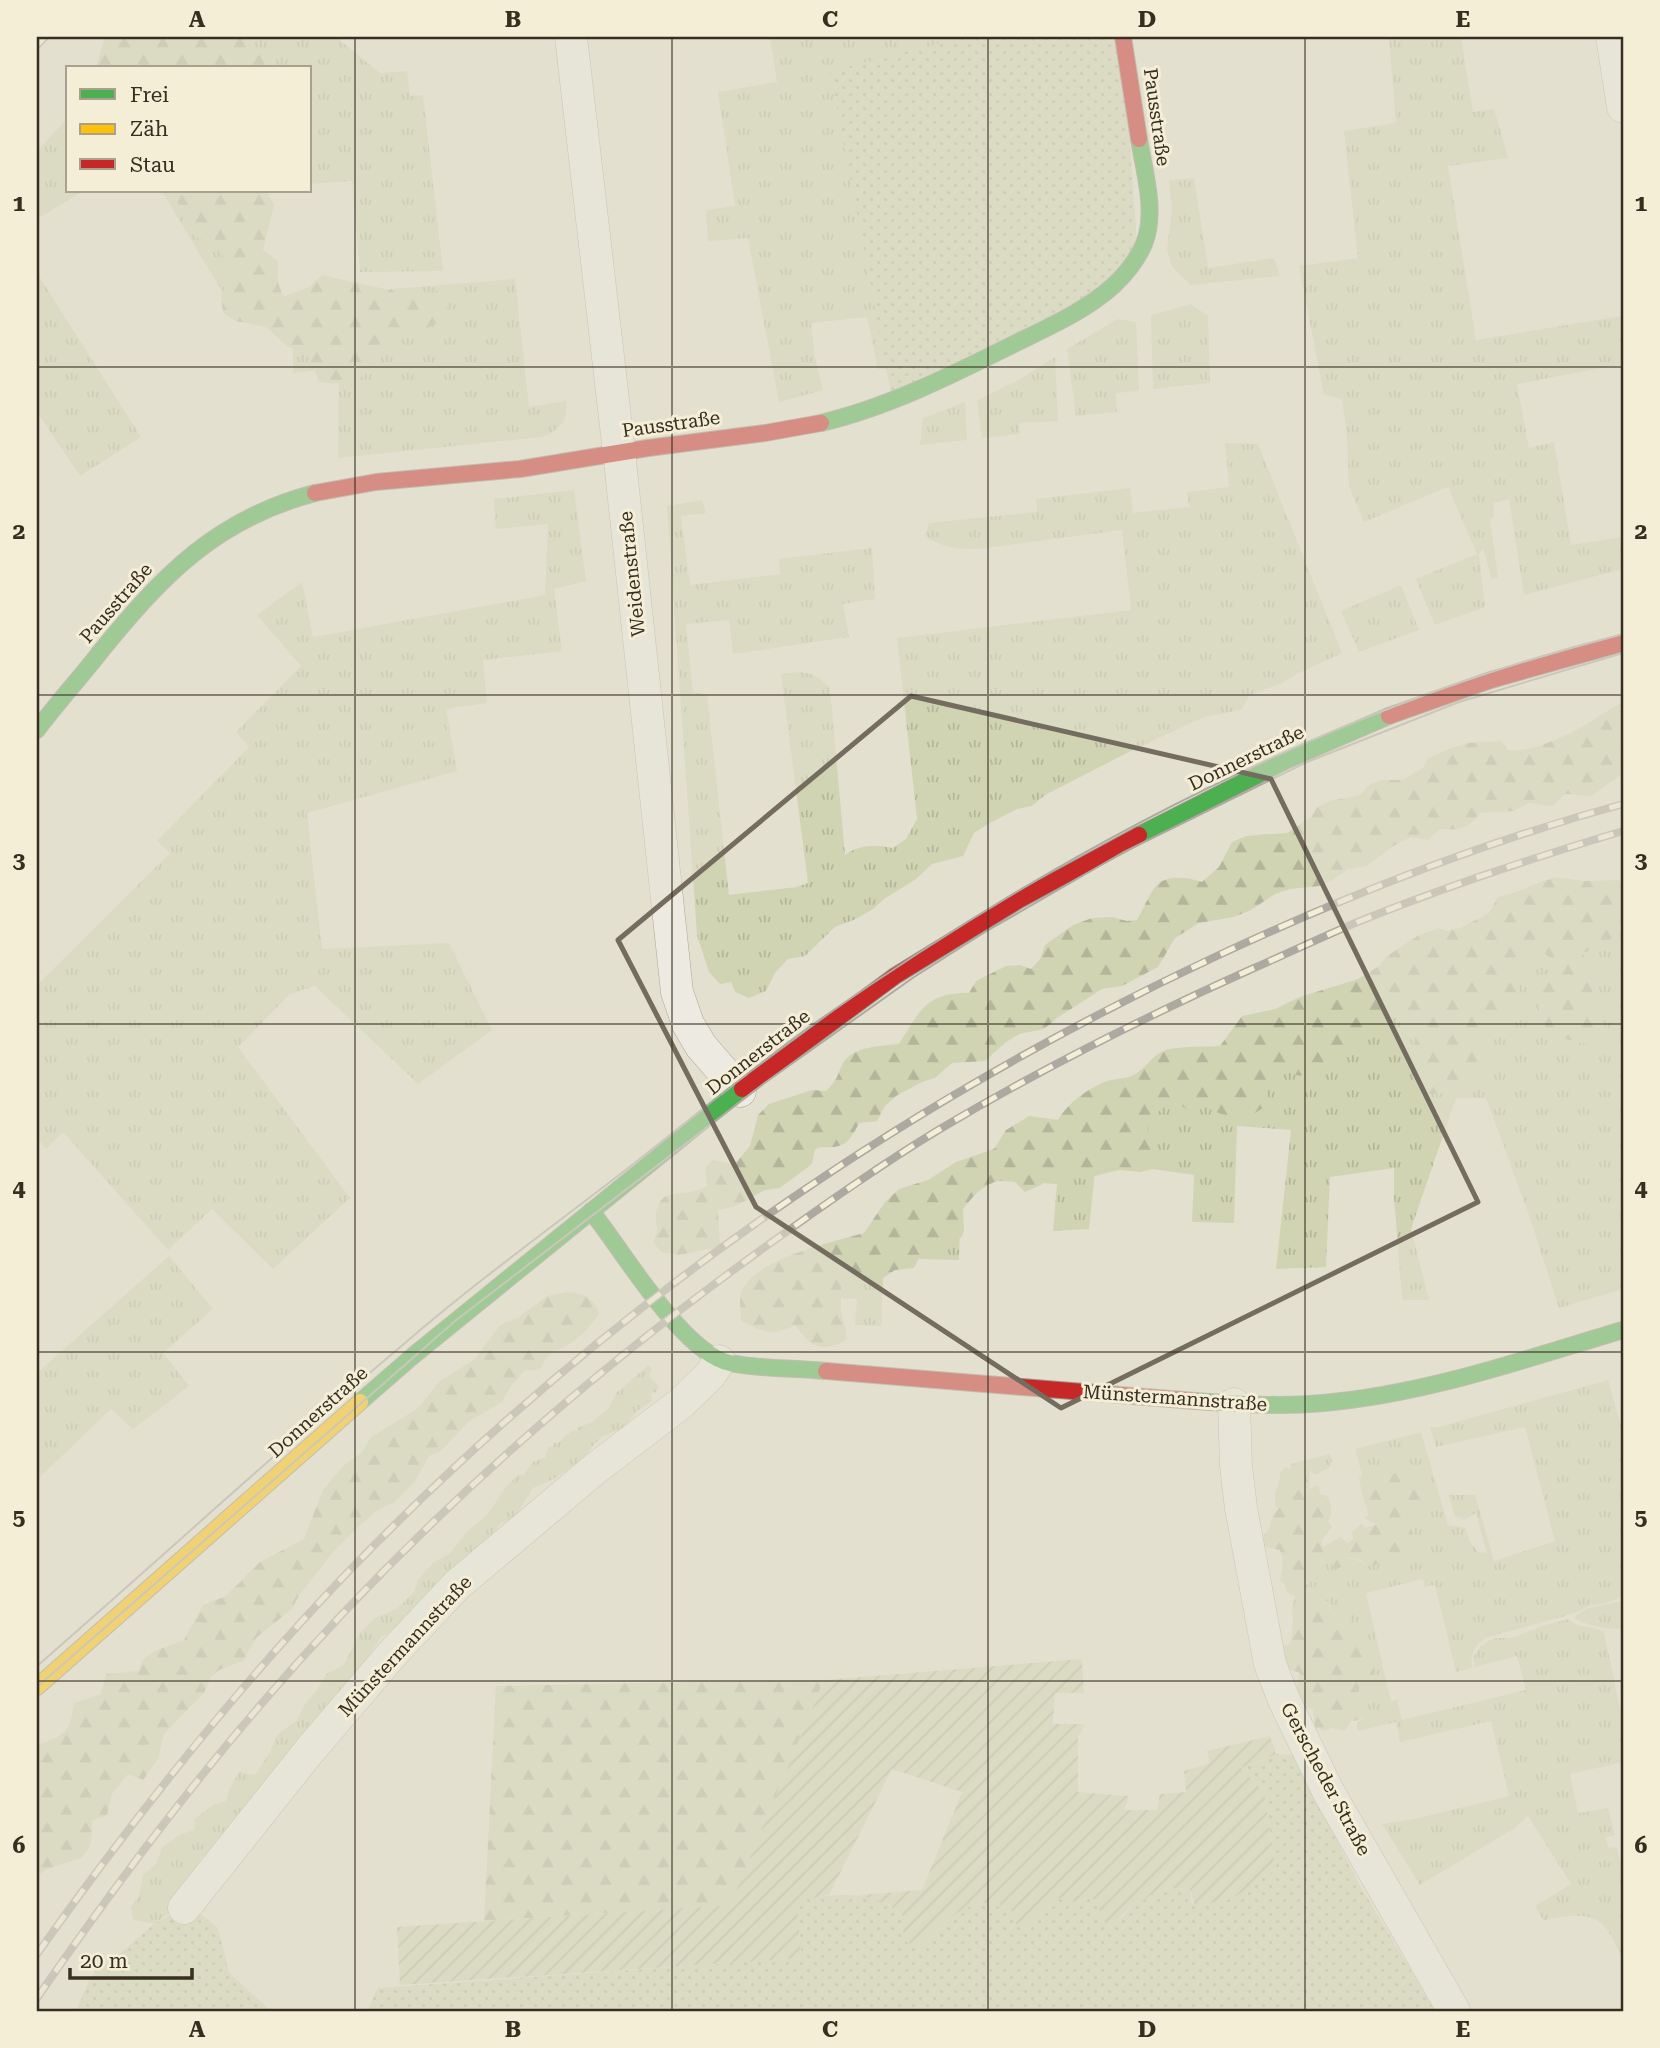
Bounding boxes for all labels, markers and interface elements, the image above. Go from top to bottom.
text: A [189,6,206,33]
text: B [505,6,521,33]
text: C [822,6,838,33]
text: D [1138,6,1156,33]
text: E [1456,6,1470,33]
legend [66,66,312,192]
street label: Pausstraße [1139,66,1175,168]
text: Frei [130,83,169,107]
text: Zäh [130,117,169,141]
text: Stau [130,153,175,177]
text: 1 [13,190,26,217]
text: 1 [1635,190,1648,217]
street label: Pausstraße [620,406,722,442]
street label: Weidenstraße [614,510,650,638]
text: 2 [13,518,25,545]
text: 2 [1635,518,1647,545]
street label: Pausstraße [75,558,157,648]
street label: Donnerstraße [1185,720,1307,796]
text: 3 [13,847,26,874]
text: 3 [1635,847,1648,874]
street label: Donnerstraße [701,1004,815,1100]
text: 4 [13,1175,26,1202]
text: 4 [1635,1175,1648,1202]
street label: Donnerstraße [264,1361,372,1463]
street label: Münstermannstraße [1082,1380,1268,1416]
text: 5 [13,1504,26,1531]
text: 5 [1635,1504,1648,1531]
street label: Münstermannstraße [334,1571,476,1721]
street label: Gerscheder Straße [1276,1699,1376,1859]
text: 6 [13,1832,26,1859]
text: 6 [1635,1832,1648,1859]
scale bar [70,1936,192,1980]
text: 20 m [80,1949,128,1973]
text: A [189,2016,206,2043]
text: B [505,2016,521,2043]
text: C [822,2016,838,2043]
text: D [1138,2016,1156,2043]
text: E [1456,2016,1470,2043]

